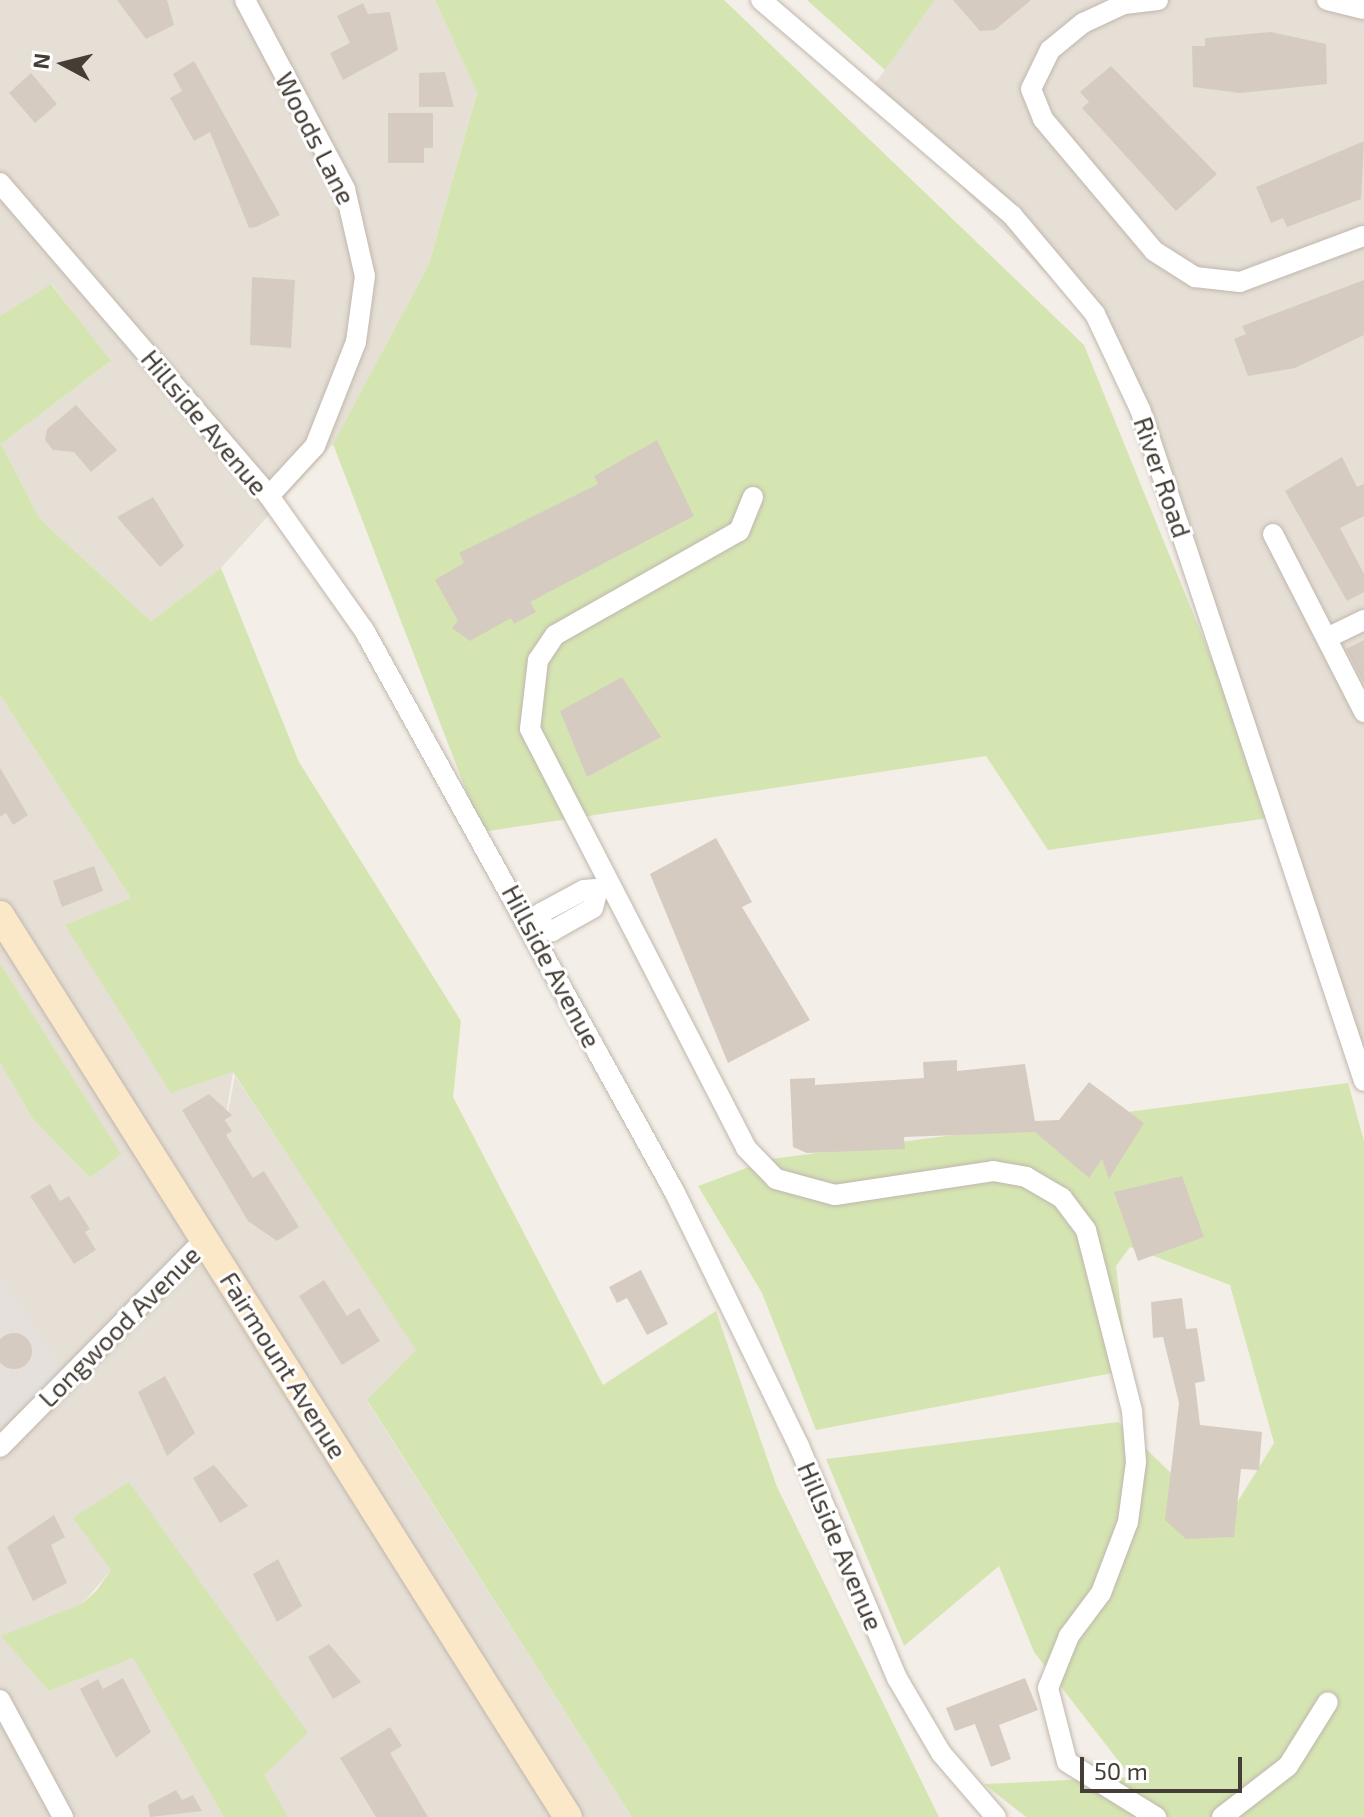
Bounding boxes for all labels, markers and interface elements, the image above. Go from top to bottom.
north arrow [24,24,104,104]
text: N [26,52,54,71]
street label: Woods Lane [269,67,363,209]
street label: Hillside Avenue [135,343,275,501]
street label: River Road [1128,412,1198,542]
street label: Hillside Avenue [496,879,608,1053]
street label: Longwood Avenue [31,1238,207,1414]
street label: Fairmount Avenue [214,1266,354,1464]
street label: Hillside Avenue [791,1457,891,1635]
scale bar [1084,1741,1246,1791]
text: 50 m [1094,1756,1148,1785]

